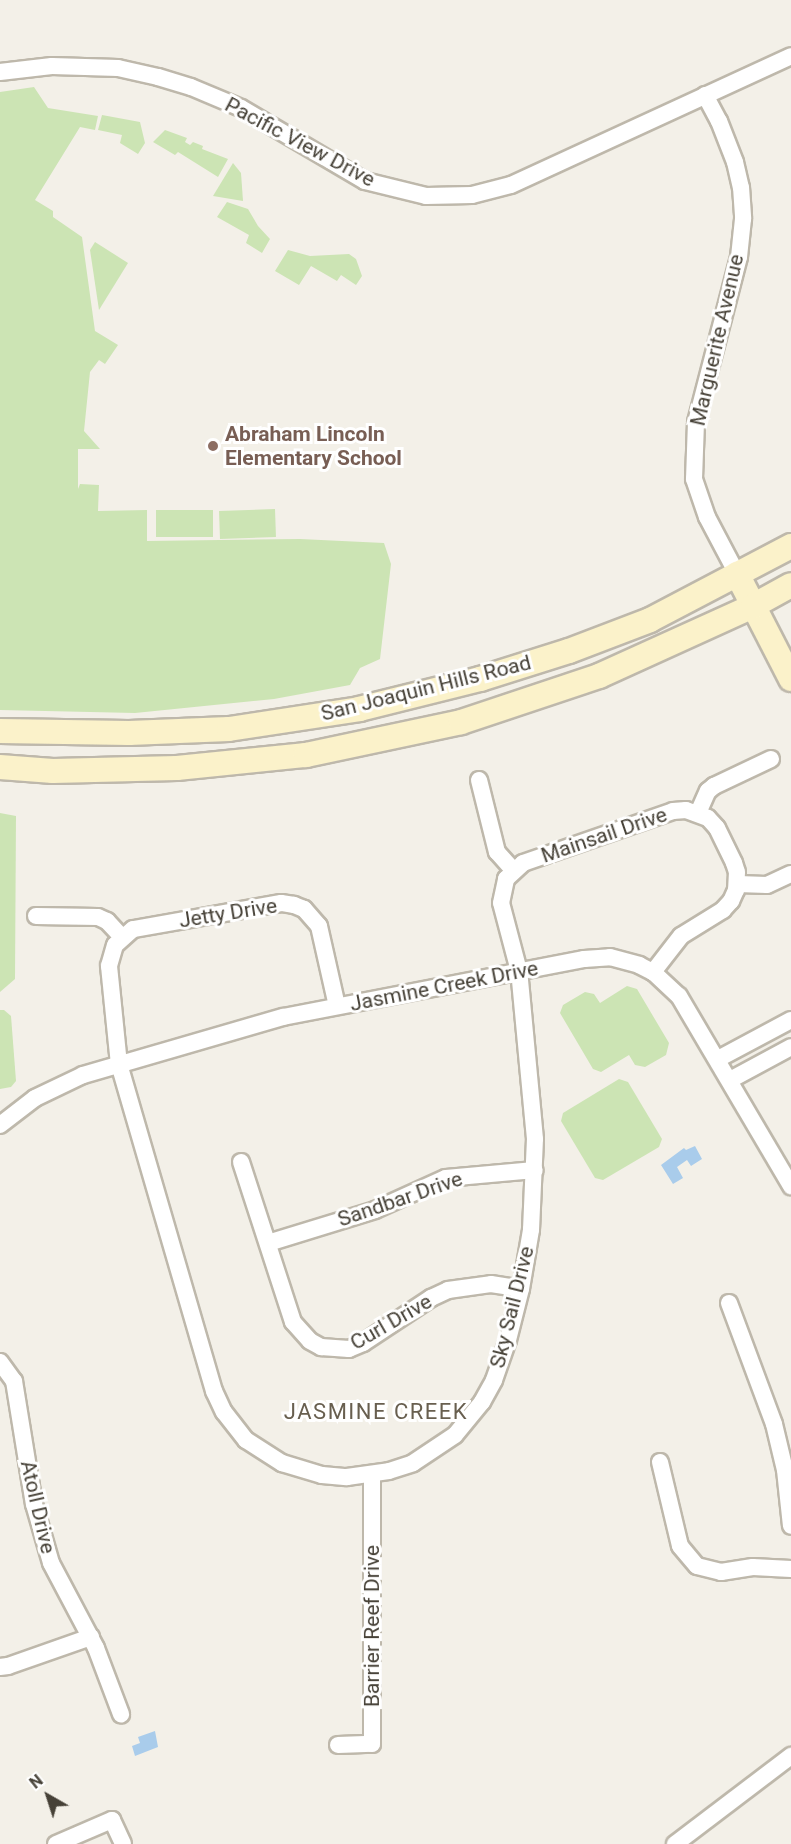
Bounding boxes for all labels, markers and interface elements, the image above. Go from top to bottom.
street label: Pacific View Drive [221,92,379,192]
street label: Marguerite Avenue [685,252,749,428]
place label: Abraham Lincoln Elementary School [225,421,402,471]
marker: Abraham Lincoln Elementary School [206,439,220,453]
street label: San Joaquin Hills Road [318,650,534,726]
street label: Mainsail Drive [538,802,670,868]
street label: Jetty Drive [177,893,279,933]
street label: Jasmine Creek Drive [348,955,540,1017]
street label: Sandbar Drive [334,1166,466,1232]
street label: Sky Sail Drive [485,1243,539,1371]
street label: Curl Drive [346,1289,436,1355]
district label: JASMINE CREEK [284,1399,468,1425]
street label: Atoll Drive [15,1458,61,1556]
street label: Barrier Reef Drive [359,1545,385,1707]
north arrow [18,1766,78,1826]
text: N [26,1771,47,1793]

